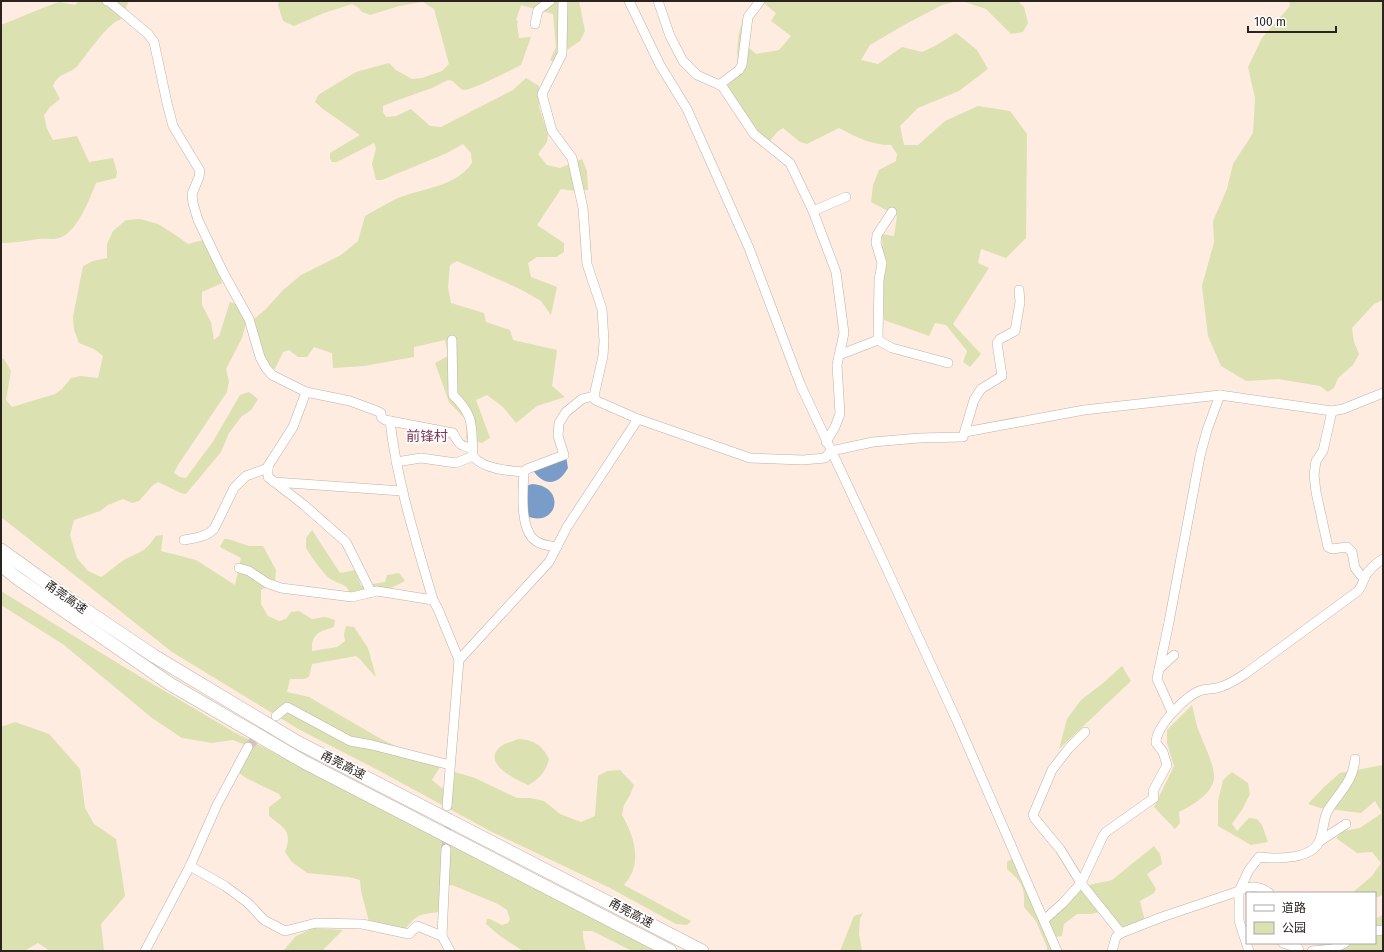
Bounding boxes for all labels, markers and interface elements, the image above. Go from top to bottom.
scale bar [1248,8,1336,34]
text: 100 m [1254,15,1286,29]
district label: 前锋村 [406,428,448,445]
street label: 甬莞高速 [42,577,90,617]
street label: 甬莞高速 [318,748,368,782]
legend [1246,892,1376,944]
street label: 甬莞高速 [607,896,655,930]
text: 道路 [1282,901,1306,915]
text: 公园 [1282,921,1306,935]

